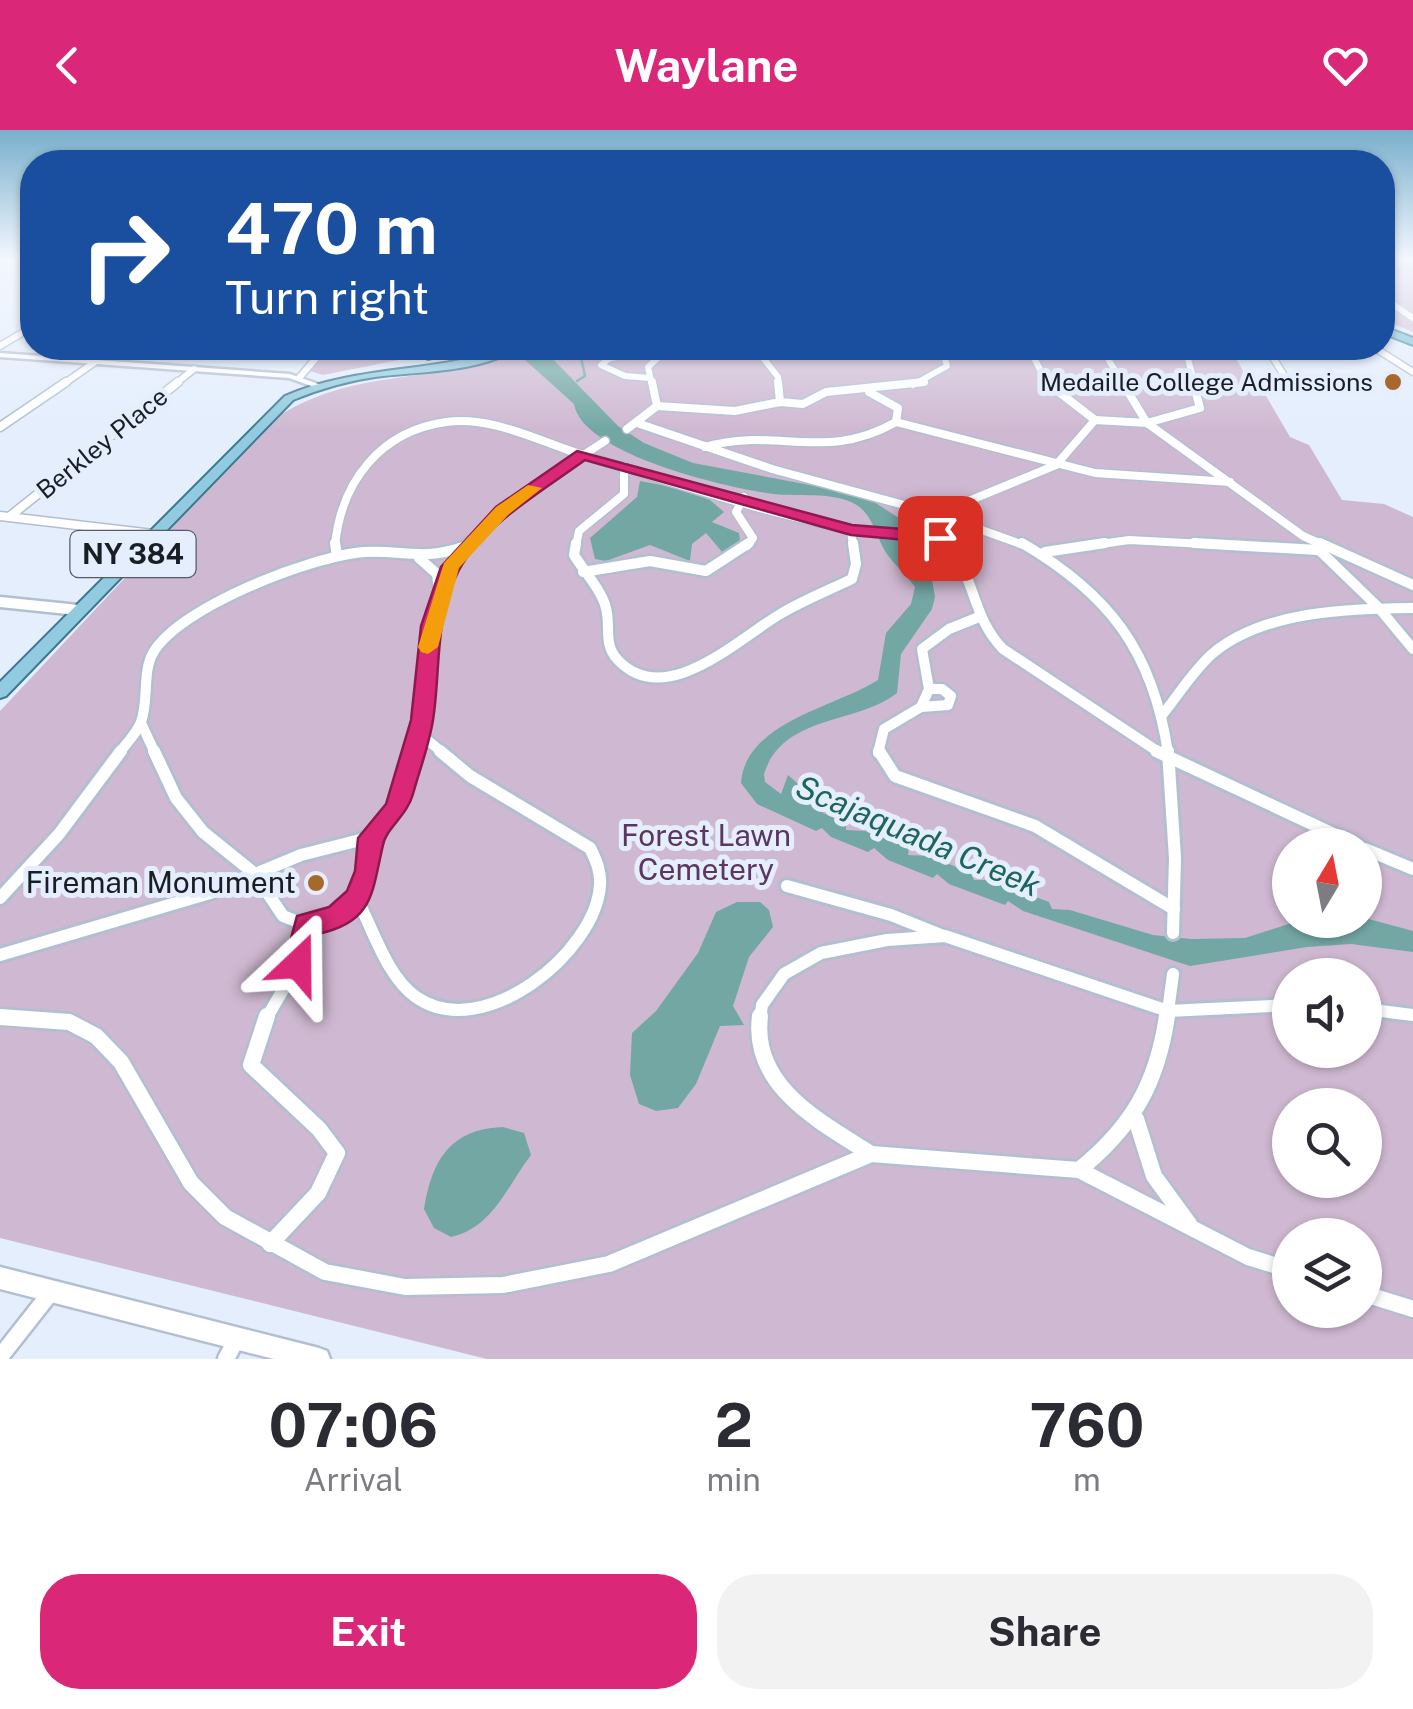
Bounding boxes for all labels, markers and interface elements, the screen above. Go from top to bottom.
icon: back [40,38,95,93]
icon: heart [1318,38,1373,93]
text: Waylane [615,39,798,92]
text: 470 m [225,187,438,270]
icon: right [60,190,190,320]
text: Turn right [225,271,429,324]
place label: Medaille College Admissions [1040,367,1373,397]
marker: Medaille College Admissions [1382,371,1404,393]
street label: Berkley Place [30,381,174,505]
pin [898,496,983,581]
icon: arrive [913,511,968,566]
road number: NY 384 [70,531,196,577]
water label: Scajaquada Creek [790,767,1047,904]
park label: Forest Lawn Cemetery [621,817,791,887]
north arrow [1272,828,1382,938]
map controls [1272,828,1382,1328]
place label: Fireman Monument [25,864,296,900]
marker: Fireman Monument [305,872,327,894]
position arrow [246,912,350,1016]
button: sound [1272,958,1382,1068]
button: search [1272,1088,1382,1198]
button: layers [1272,1218,1382,1328]
text: 07:06 [269,1390,438,1461]
text: 2 [715,1390,753,1461]
text: 760 [1029,1390,1144,1461]
text: Arrival [304,1461,403,1498]
text: min [707,1461,761,1498]
text: m [1073,1461,1101,1498]
button: Exit [40,1574,697,1689]
button: Share [717,1574,1373,1689]

